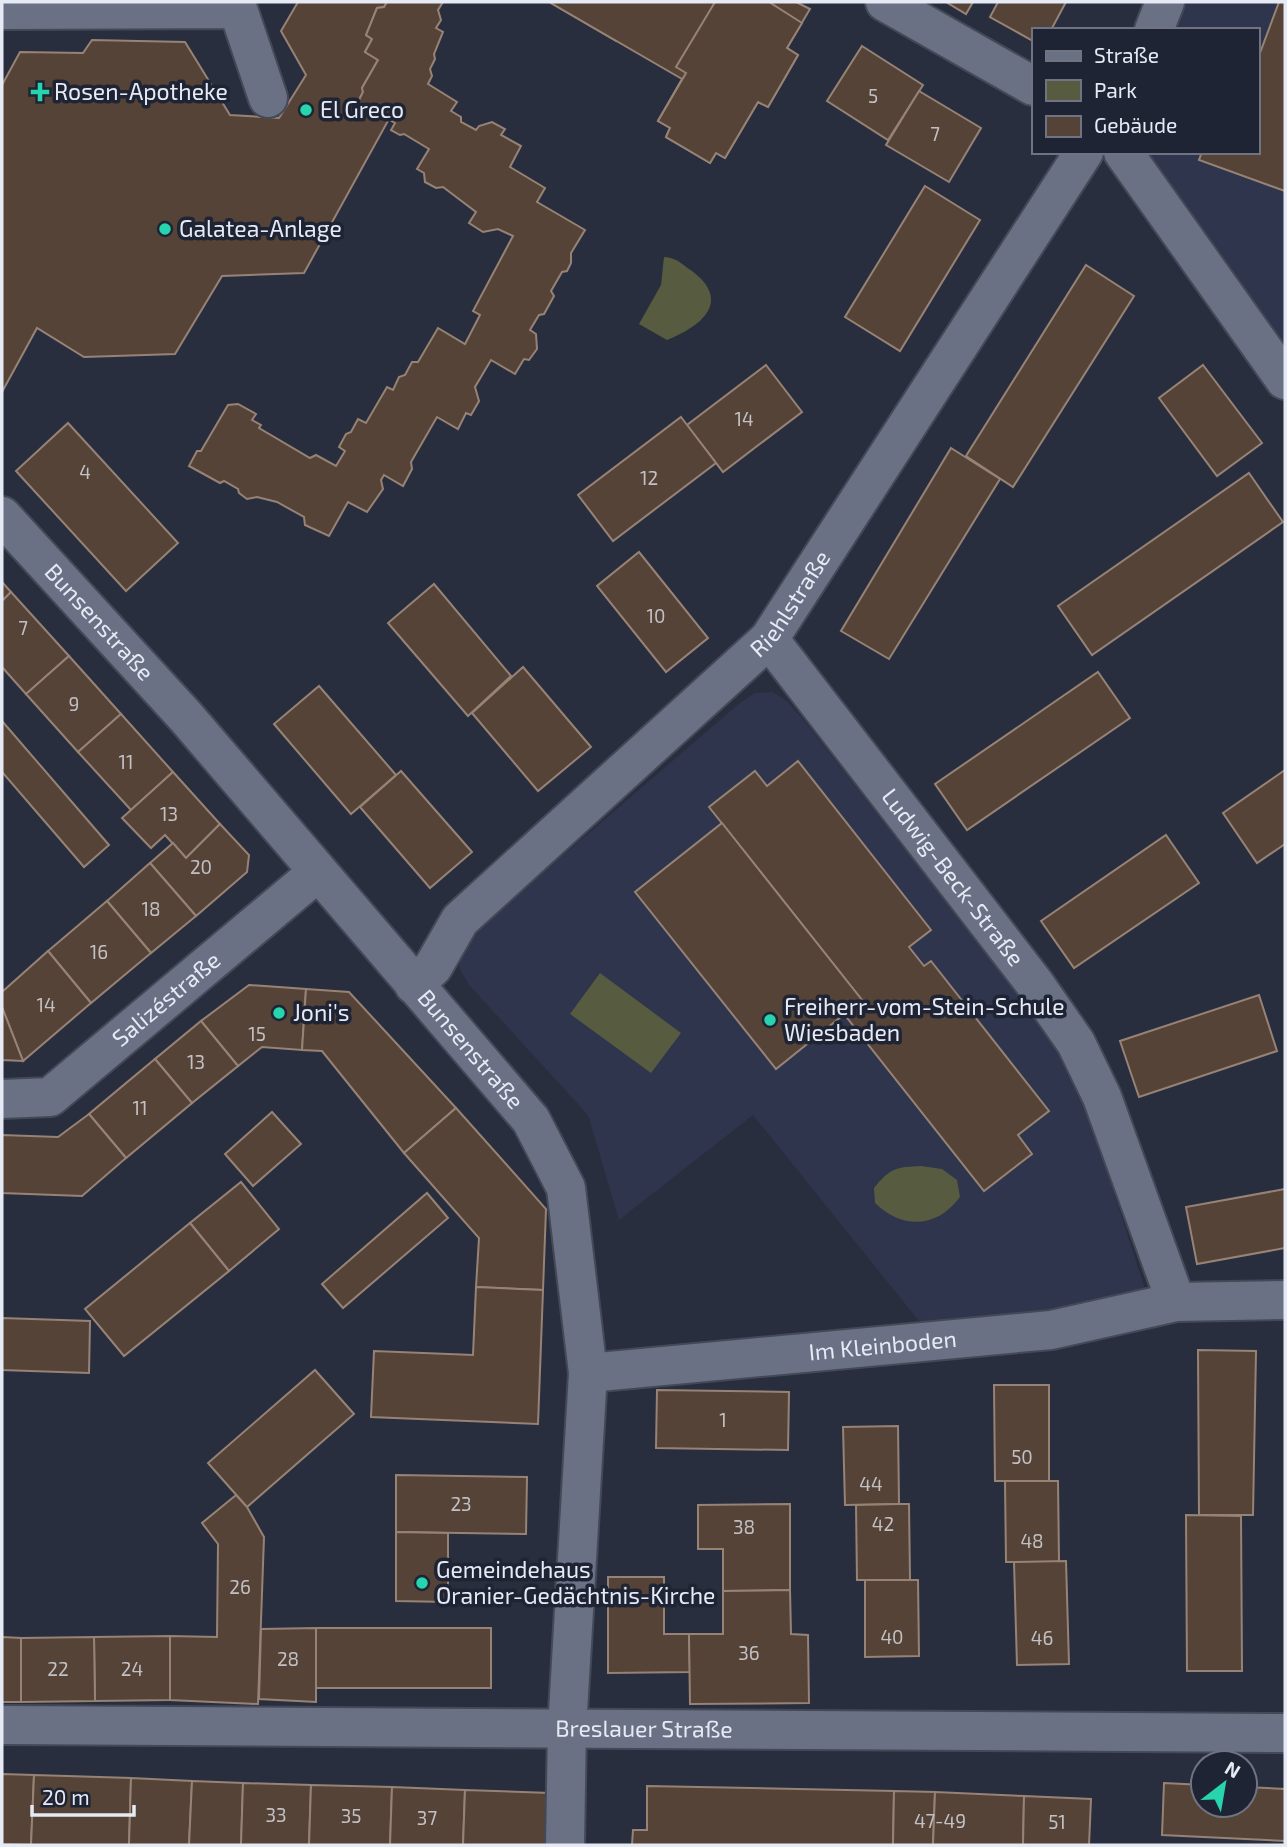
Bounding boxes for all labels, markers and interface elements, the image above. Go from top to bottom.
legend [1032,28,1259,154]
text: Straße [1094,42,1159,67]
place label: Rosen-Apotheke [54,77,228,105]
text: Park [1094,77,1137,102]
marker: Rosen-Apotheke [32,84,48,100]
house number: 5 [868,84,878,107]
place label: El Greco [320,95,404,123]
marker: El Greco [298,102,314,118]
text: Gebäude [1094,112,1177,137]
house number: 7 [930,122,940,145]
place label: Galatea-Anlage [179,214,342,242]
marker: Galatea-Anlage [157,221,173,237]
house number: 14 [734,407,754,430]
house number: 4 [79,460,91,483]
house number: 12 [640,466,658,489]
street label: Riehlstraße [744,545,835,662]
street label: Bunsenstraße [40,557,160,686]
house number: 10 [646,604,666,627]
house number: 7 [18,616,28,639]
house number: 9 [69,692,79,715]
house number: 11 [118,750,134,773]
street label: Ludwig-Beck-Straße [876,783,1031,971]
house number: 13 [160,802,178,825]
house number: 20 [190,855,212,878]
house number: 18 [141,897,161,920]
house number: 16 [90,940,108,963]
street label: Salizéstraße [106,945,225,1052]
street label: Bunsenstraße [412,983,530,1114]
place label: Freiherr-vom-Stein-Schule Wiesbaden [784,992,1065,1046]
house number: 14 [36,993,56,1016]
place label: Joni's [293,998,349,1026]
marker: Joni's [271,1005,287,1021]
marker: Freiherr-vom-Stein-Schule Wiesbaden [762,1012,778,1028]
house number: 15 [248,1022,266,1045]
house number: 13 [187,1050,205,1073]
house number: 11 [132,1096,148,1119]
street label: Im Kleinboden [807,1324,958,1365]
house number: 1 [719,1408,727,1431]
house number: 50 [1011,1445,1033,1468]
house number: 44 [859,1472,883,1495]
house number: 23 [450,1492,472,1515]
house number: 42 [872,1512,894,1535]
house number: 38 [733,1515,755,1538]
house number: 48 [1020,1529,1044,1552]
place label: Gemeindehaus Oranier-Gedächtnis-Kirche [436,1555,715,1609]
house number: 26 [229,1575,251,1598]
marker: Gemeindehaus Oranier-Gedächtnis-Kirche [414,1575,430,1591]
house number: 40 [880,1625,904,1648]
house number: 46 [1031,1626,1053,1649]
house number: 36 [738,1641,760,1664]
house number: 28 [277,1647,299,1670]
house number: 22 [47,1657,69,1680]
house number: 24 [121,1657,143,1680]
street label: Breslauer Straße [555,1713,733,1743]
north arrow [1189,1749,1259,1819]
text: N [1221,1756,1245,1782]
scale bar [32,1773,133,1817]
text: 20 m [42,1784,90,1809]
house number: 33 [265,1803,287,1826]
house number: 35 [341,1804,361,1827]
house number: 37 [417,1806,437,1829]
house number: 47-49 [914,1809,966,1832]
house number: 51 [1048,1810,1066,1833]

